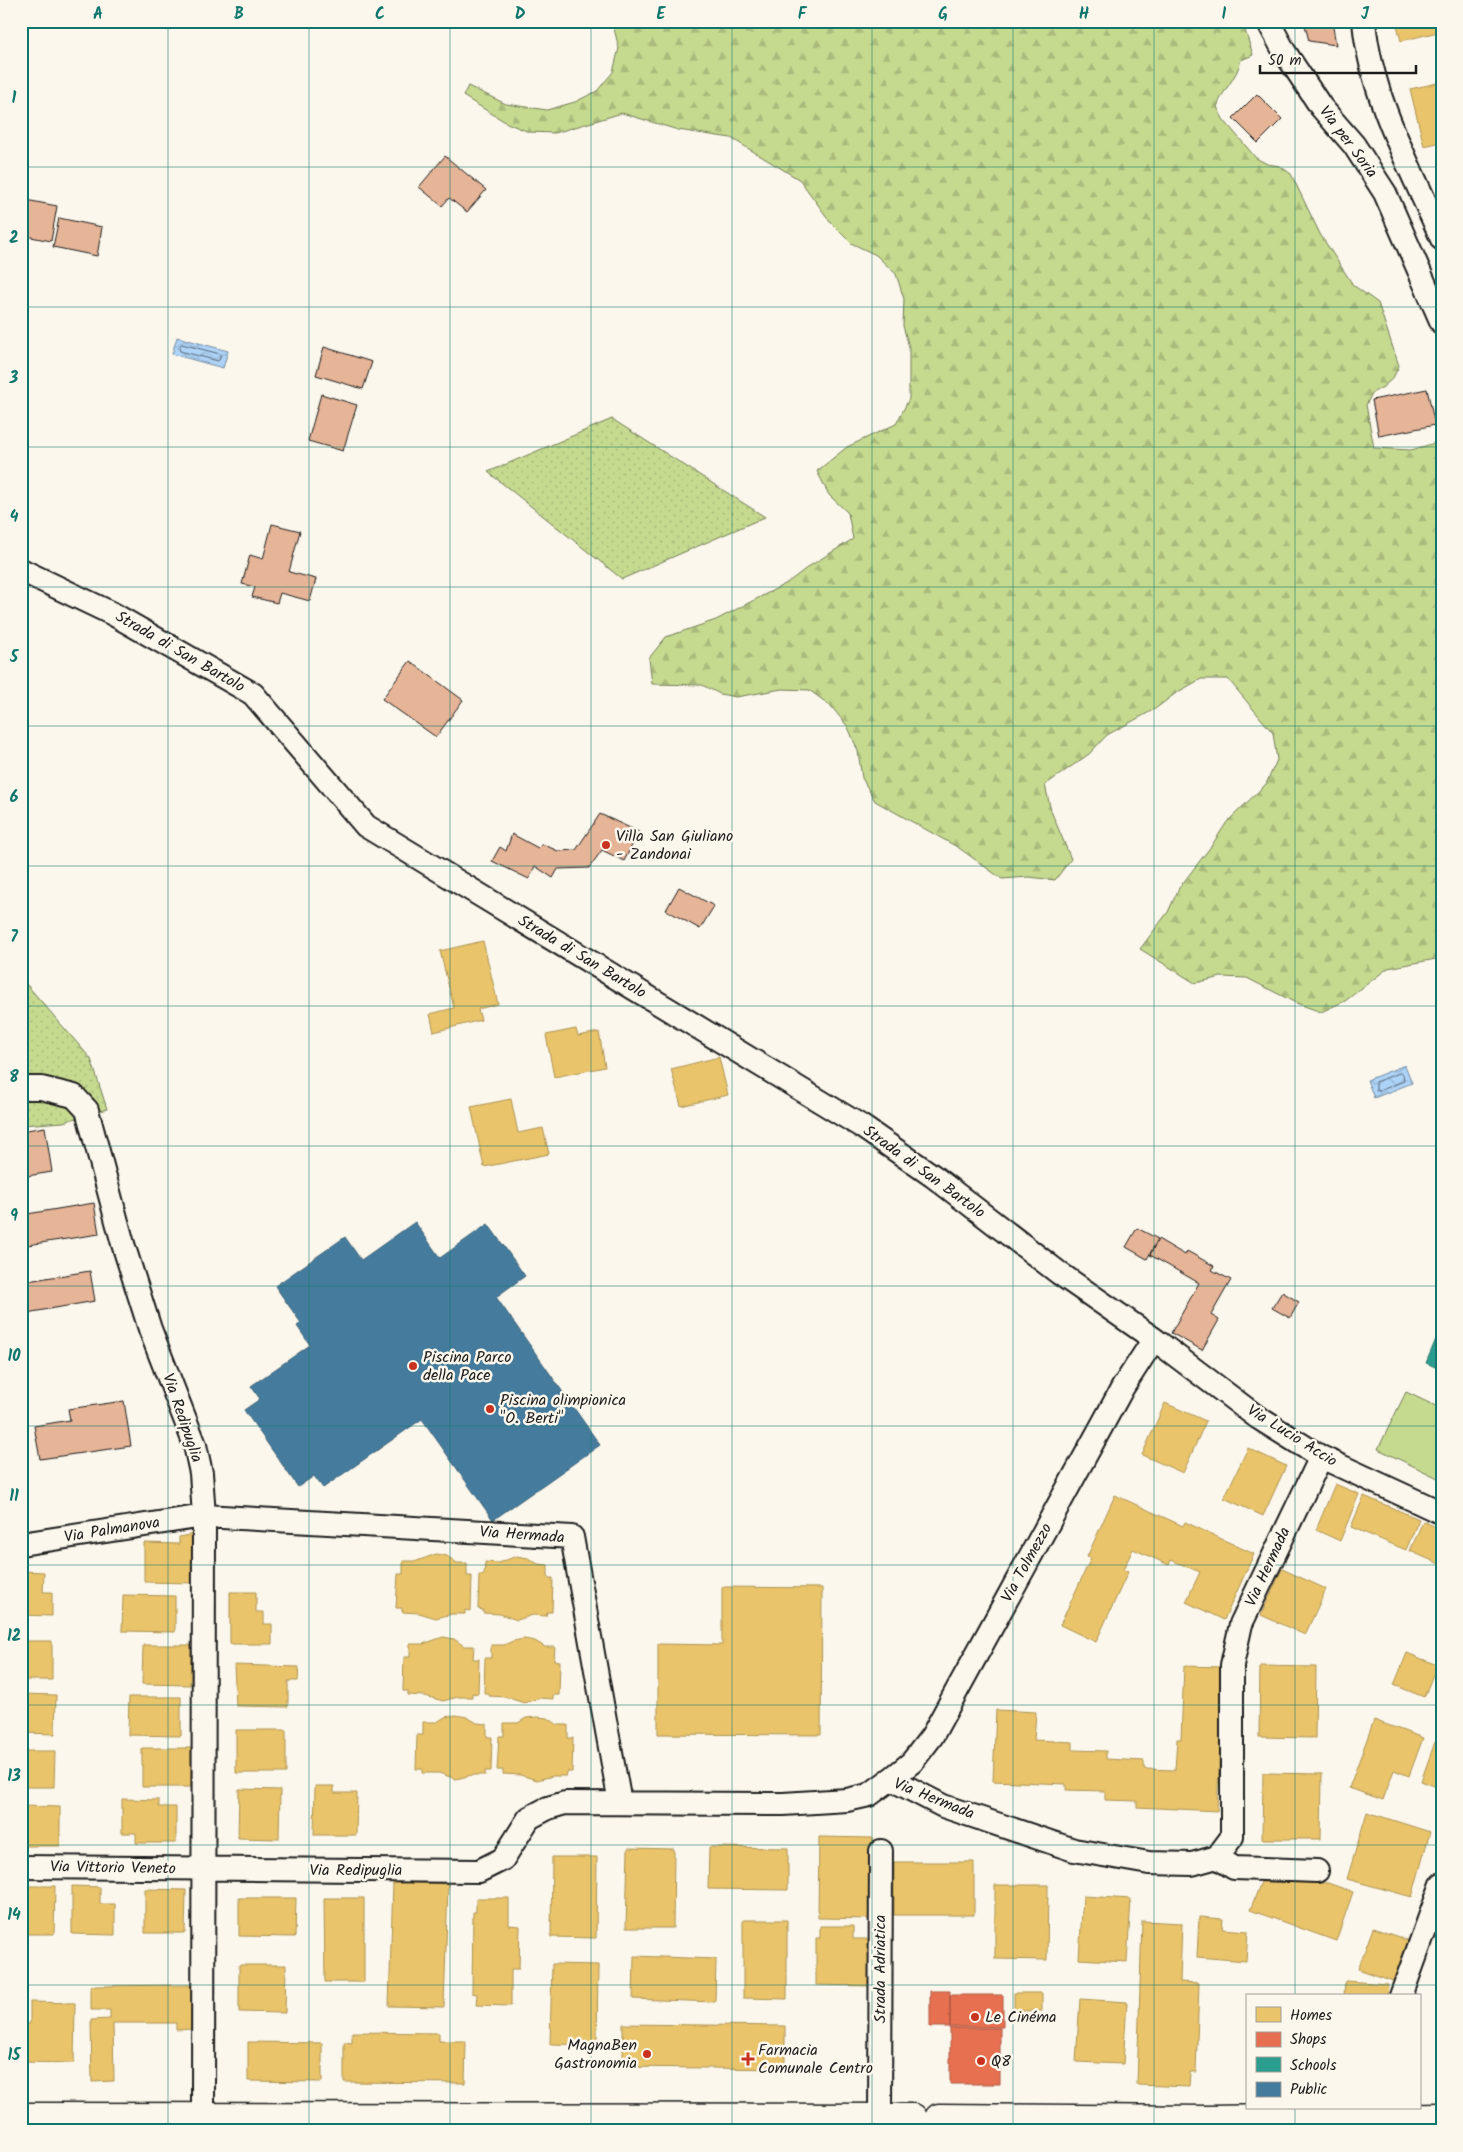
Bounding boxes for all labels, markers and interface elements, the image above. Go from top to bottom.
text: A [93,2,103,27]
text: B [234,2,244,27]
text: C [375,2,385,27]
text: D [515,2,526,27]
text: E [657,2,667,27]
text: F [798,2,808,27]
text: G [938,2,948,27]
text: H [1079,2,1089,27]
text: I [1222,2,1227,27]
text: J [1361,2,1370,27]
scale bar [1260,42,1417,74]
text: 50 m [1268,49,1302,73]
text: 1 [12,86,17,111]
street label: Via per Soria [1312,100,1384,184]
text: 2 [9,226,19,251]
text: 3 [9,366,19,391]
text: 4 [10,505,19,530]
street label: Strada di San Bartolo [110,605,250,699]
text: 5 [9,645,20,670]
text: 6 [10,785,19,810]
place label: Villa San Giuliano - Zandonai [616,824,733,867]
marker: Villa San Giuliano - Zandonai [600,839,612,851]
street label: Strada di San Bartolo [513,909,651,1005]
text: 7 [10,925,18,950]
text: 8 [9,1065,19,1090]
street label: Strada di San Bartolo [858,1119,990,1225]
text: 9 [10,1204,18,1229]
text: 10 [7,1344,21,1369]
place label: Piscina Parco della Pace [423,1345,512,1388]
marker: Piscina Parco della Pace [407,1360,419,1372]
street label: Via Redipuglia [155,1370,209,1466]
place label: Piscina olimpionica "O. Berti" [500,1388,626,1431]
street label: Via Lucio Accio [1242,1398,1342,1474]
marker: Piscina olimpionica "O. Berti" [484,1403,496,1415]
text: 11 [9,1484,19,1509]
street label: Via Palmanova [62,1510,162,1550]
street label: Via Tolmezzo [995,1519,1059,1607]
street label: Via Hermada [479,1520,565,1550]
street label: Via Hermada [1239,1523,1297,1611]
text: 12 [7,1624,21,1649]
text: 13 [7,1764,21,1789]
street label: Via Hermada [890,1771,978,1827]
street label: Via Vittorio Veneto [50,1854,176,1882]
street label: Via Redipuglia [310,1858,402,1883]
text: 14 [7,1903,21,1928]
street label: Strada Adriatica [868,1915,893,2023]
legend [1246,1994,1420,2110]
text: Homes [1290,2004,1333,2028]
place label: Le Cinéma [985,2005,1057,2030]
marker: Le Cinéma [969,2011,981,2023]
text: Shops [1290,2028,1327,2052]
place label: MagnaBen Gastronomia [554,2033,637,2076]
place label: Farmacia Comunale Centro [758,2038,873,2081]
text: 15 [8,2043,22,2068]
marker: MagnaBen Gastronomia [641,2048,653,2060]
place label: Q8 [991,2049,1011,2074]
marker: Farmacia Comunale Centro [742,2053,754,2065]
text: Schools [1290,2054,1337,2078]
marker: Q8 [975,2055,987,2067]
text: Public [1290,2078,1327,2102]

